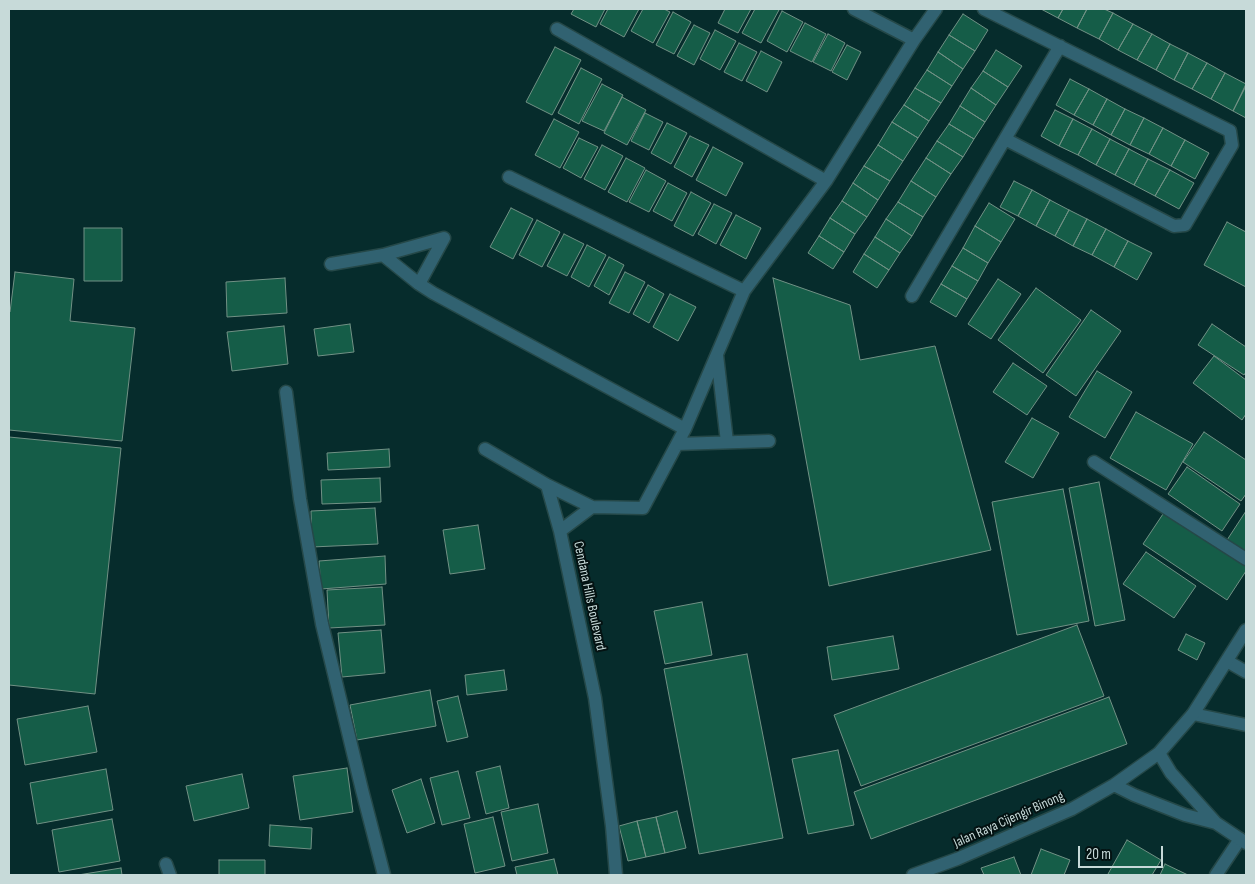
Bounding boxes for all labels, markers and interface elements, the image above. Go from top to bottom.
street label: Cendana Hills Boulevard [569,540,609,652]
street label: Jalan Raya Cijengir Binong [951,788,1067,852]
scale bar [1080,836,1165,868]
text: 20 m [1086,845,1111,864]

